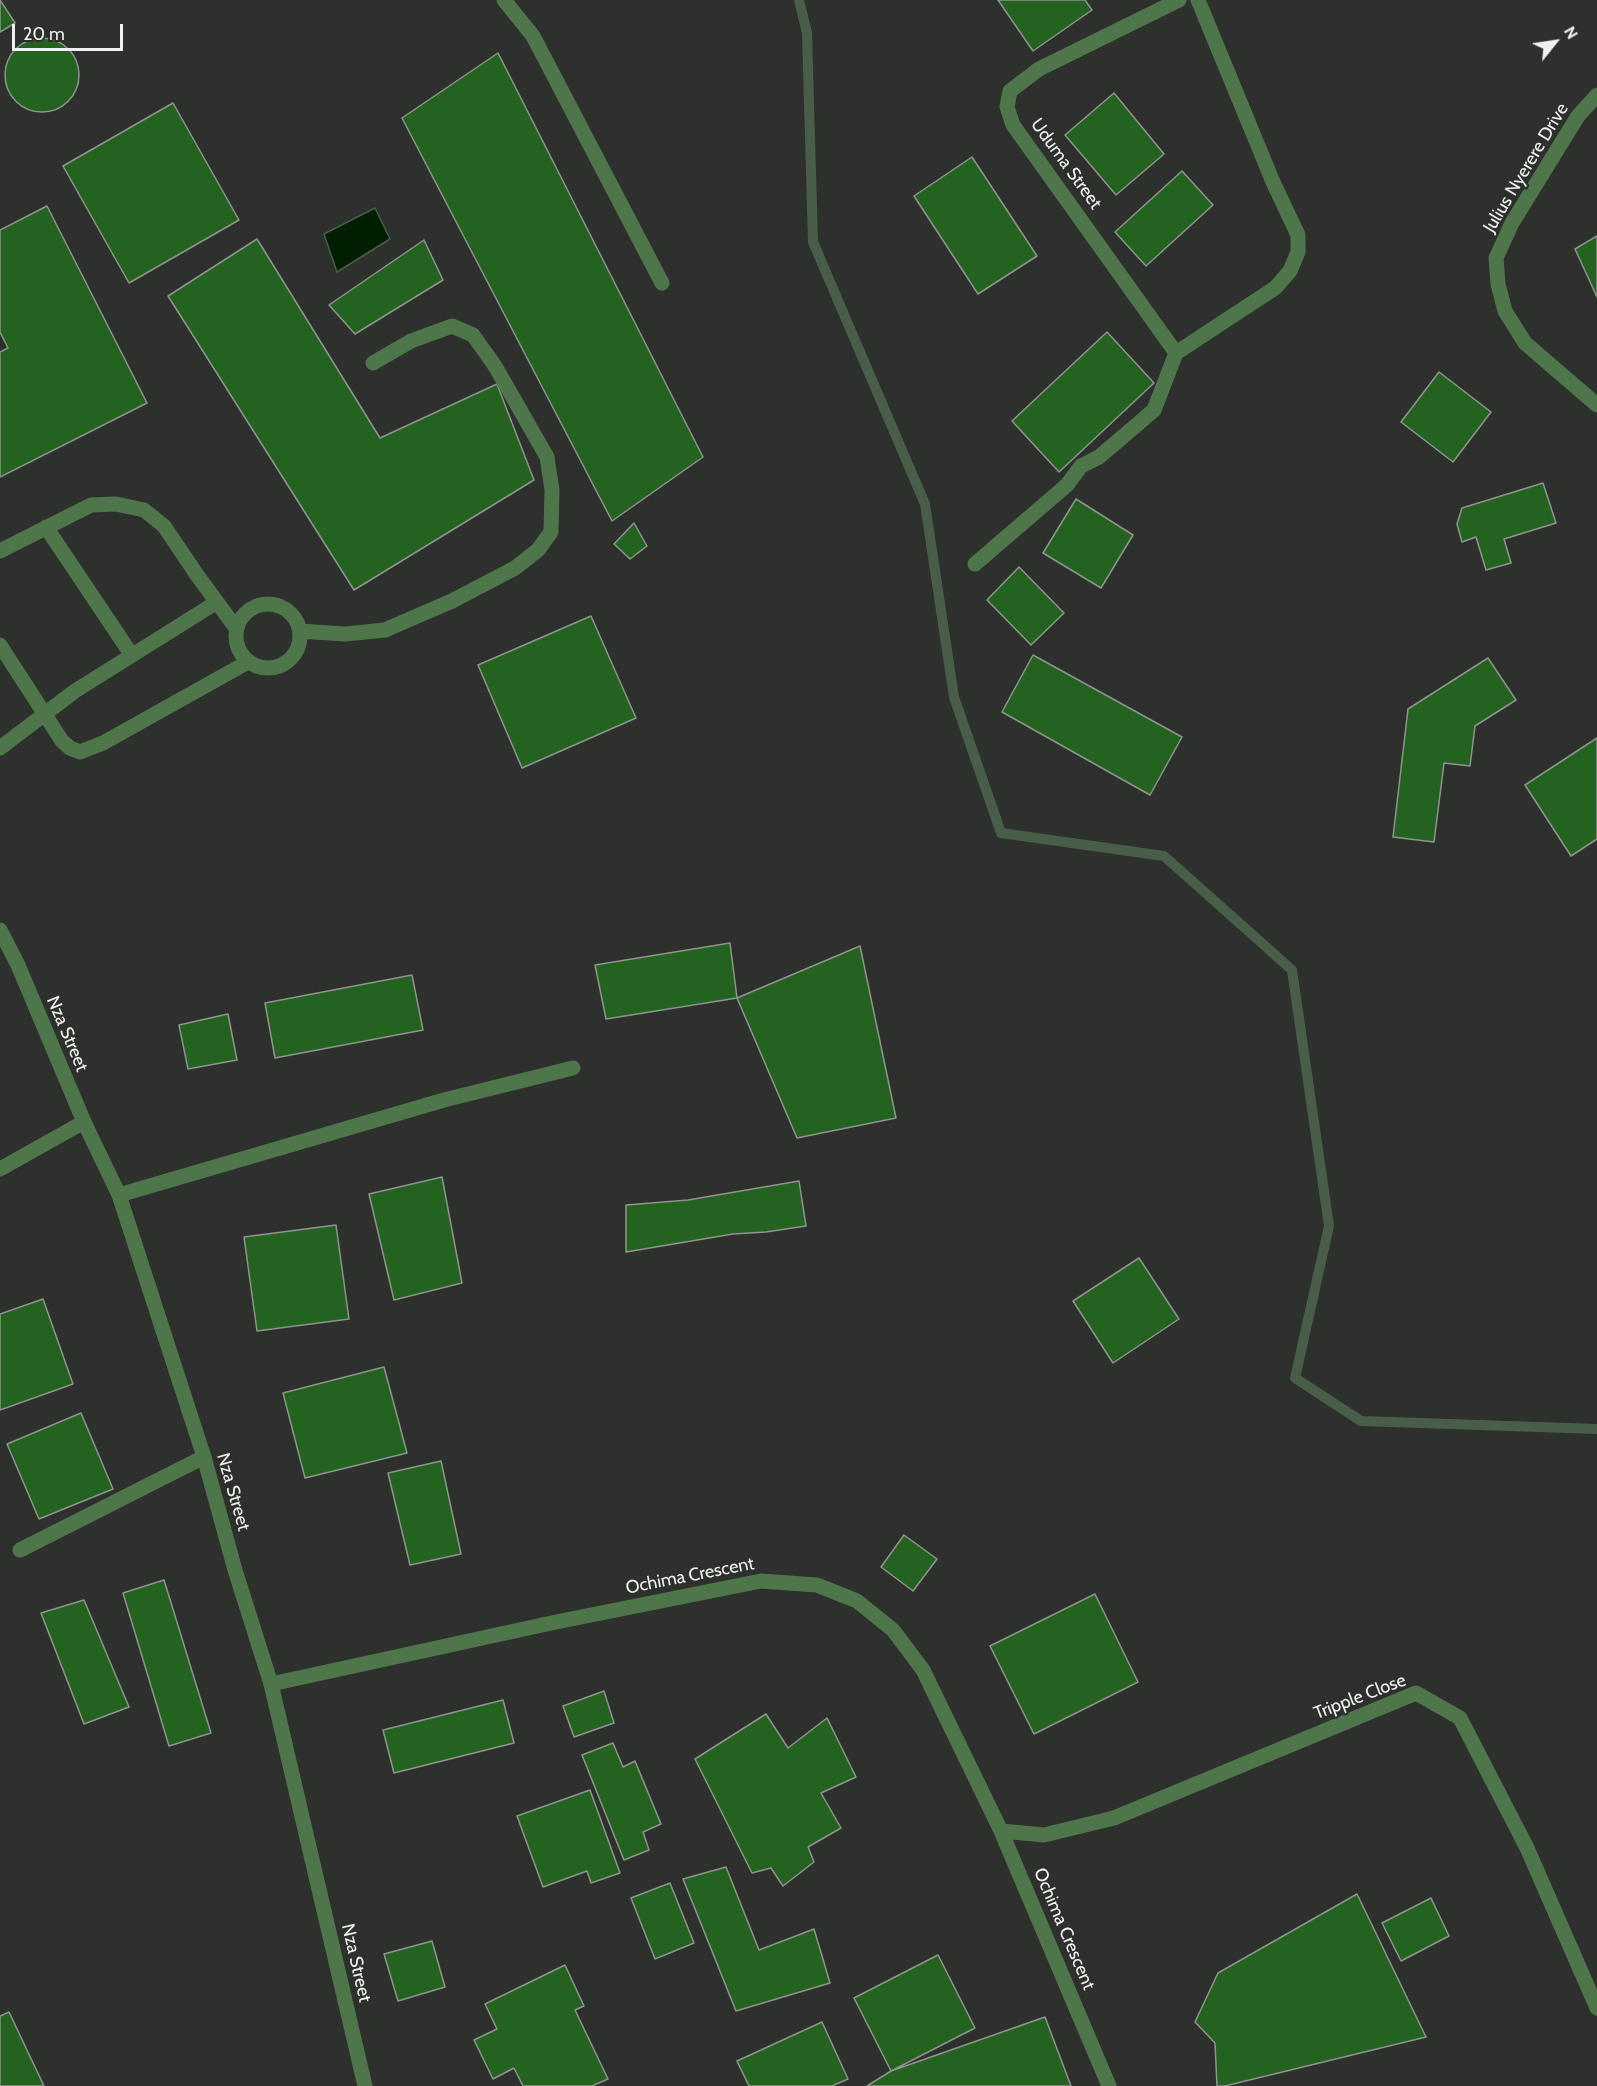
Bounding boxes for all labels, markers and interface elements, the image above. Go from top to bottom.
scale bar [15,12,126,50]
north arrow [1525,12,1585,72]
text: 20 m [23,23,65,45]
text: N [1560,23,1582,42]
street label: Julius Nyerere Drive [1479,99,1573,237]
street label: Uduma Street [1026,114,1106,214]
street label: Nza Street [41,993,93,1075]
street label: Nza Street [212,1451,254,1533]
street label: Ochima Crescent [624,1553,756,1599]
street label: Tripple Close [1311,1670,1409,1724]
street label: Ochima Crescent [1029,1865,1099,1993]
street label: Nza Street [336,1922,376,2004]

